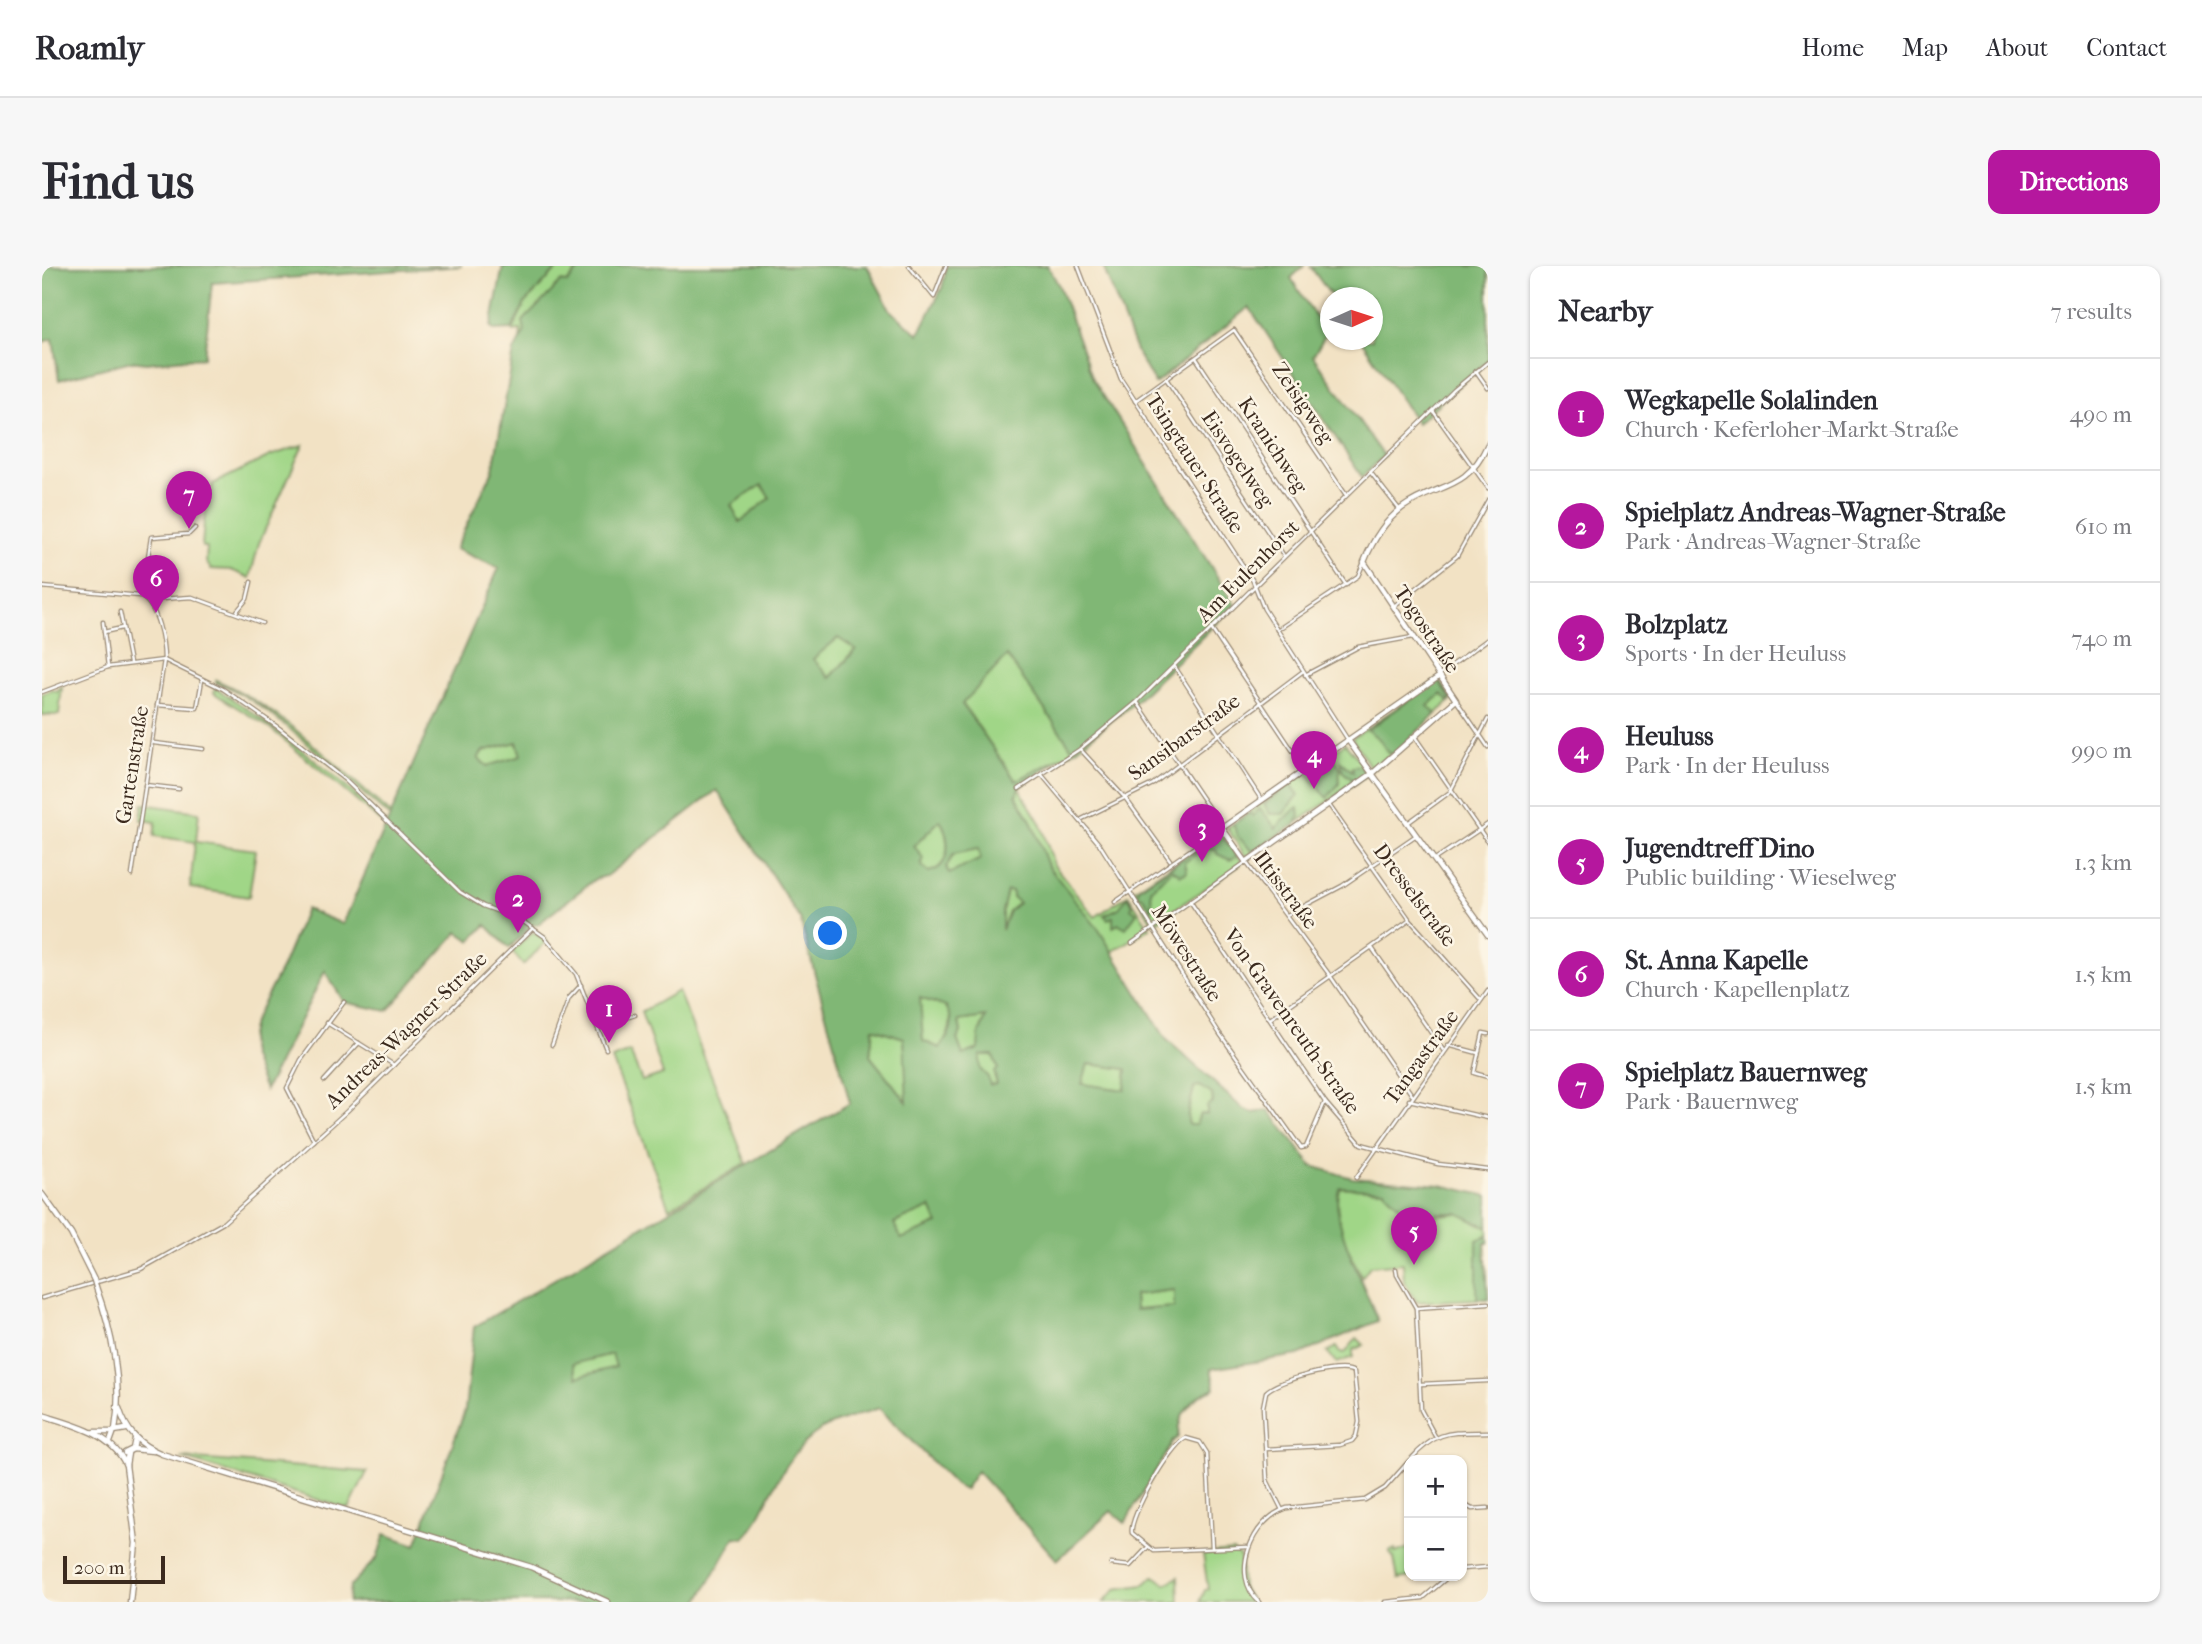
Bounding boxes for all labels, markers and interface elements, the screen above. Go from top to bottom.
text: Roamly [35,29,144,68]
text: Home [1802,34,1864,62]
text: Map [1902,34,1948,62]
text: About [1986,34,2048,62]
text: Contact [2086,34,2167,62]
button: Directions [1988,150,2160,214]
text: Find us [42,153,194,211]
north arrow [1320,287,1383,350]
text: Nearby [1558,294,1653,329]
text: 7 results [2051,298,2132,325]
street label: Zeisigweg [1267,358,1339,449]
text: Wegkapelle Solalinden [1625,385,1878,416]
street label: Tsingtauer Straße [1141,389,1249,537]
street label: Kranichweg [1233,393,1313,498]
text: 1 [1577,401,1585,428]
text: 490 m [2070,401,2132,428]
street label: Eisvogelweg [1197,406,1280,513]
text: Church · Keferloher-Markt-Straße [1625,416,1959,443]
pin: 7 [166,471,212,529]
text: Spielplatz Andreas-Wagner-Straße [1625,497,2006,528]
text: 2 [1575,513,1587,540]
text: 610 m [2075,513,2132,540]
street label: Am Eulenhorst [1191,514,1305,628]
text: Park · Andreas-Wagner-Straße [1625,528,1921,555]
pin: 6 [133,555,179,613]
street label: Togostraße [1389,581,1465,677]
text: Bolzplatz [1625,609,1727,640]
text: 3 [1576,625,1586,652]
text: 740 m [2071,625,2132,652]
text: Sports · In der Heuluss [1625,640,1846,667]
street label: Sansibarstraße [1124,688,1244,786]
street label: Gartenstraße [111,704,153,826]
text: Heuluss [1625,721,1714,752]
pin: 4 [1291,731,1337,789]
text: 4 [1574,737,1588,764]
text: 990 m [2071,737,2132,764]
text: Park · In der Heuluss [1625,752,1830,779]
pin: 3 [1179,804,1225,862]
text: Jugendtreff Dino [1625,833,1815,864]
street label: Dresselstraße [1369,839,1461,951]
street label: Iltisstraße [1249,846,1323,934]
text: 5 [1576,849,1586,876]
text: 1.3 km [2074,849,2132,876]
text: Public building · Wieselweg [1625,864,1896,891]
pin: 2 [495,875,541,933]
street label: Möwestraße [1147,900,1227,1006]
your location [813,916,847,950]
street label: Von-Gravenreuth-Straße [1218,923,1365,1118]
text: St. Anna Kapelle [1625,945,1808,976]
street label: Andreas-Wagner-Straße [320,947,492,1114]
text: 6 [1575,961,1587,988]
text: 1.5 km [2074,961,2132,988]
text: Church · Kapellenplatz [1625,976,1850,1003]
pin: 1 [586,985,632,1043]
street label: Tangastraße [1379,1005,1463,1109]
text: Spielplatz Bauernweg [1625,1057,1867,1088]
text: 7 [1575,1073,1587,1100]
text: 1.5 km [2074,1073,2132,1100]
text: Park · Bauernweg [1625,1088,1798,1115]
pin: 5 [1391,1207,1437,1265]
map controls [1404,1455,1467,1581]
button: + [1404,1455,1467,1518]
button: − [1404,1518,1467,1581]
scale bar [63,1553,164,1585]
text: 200 m [74,1557,125,1579]

